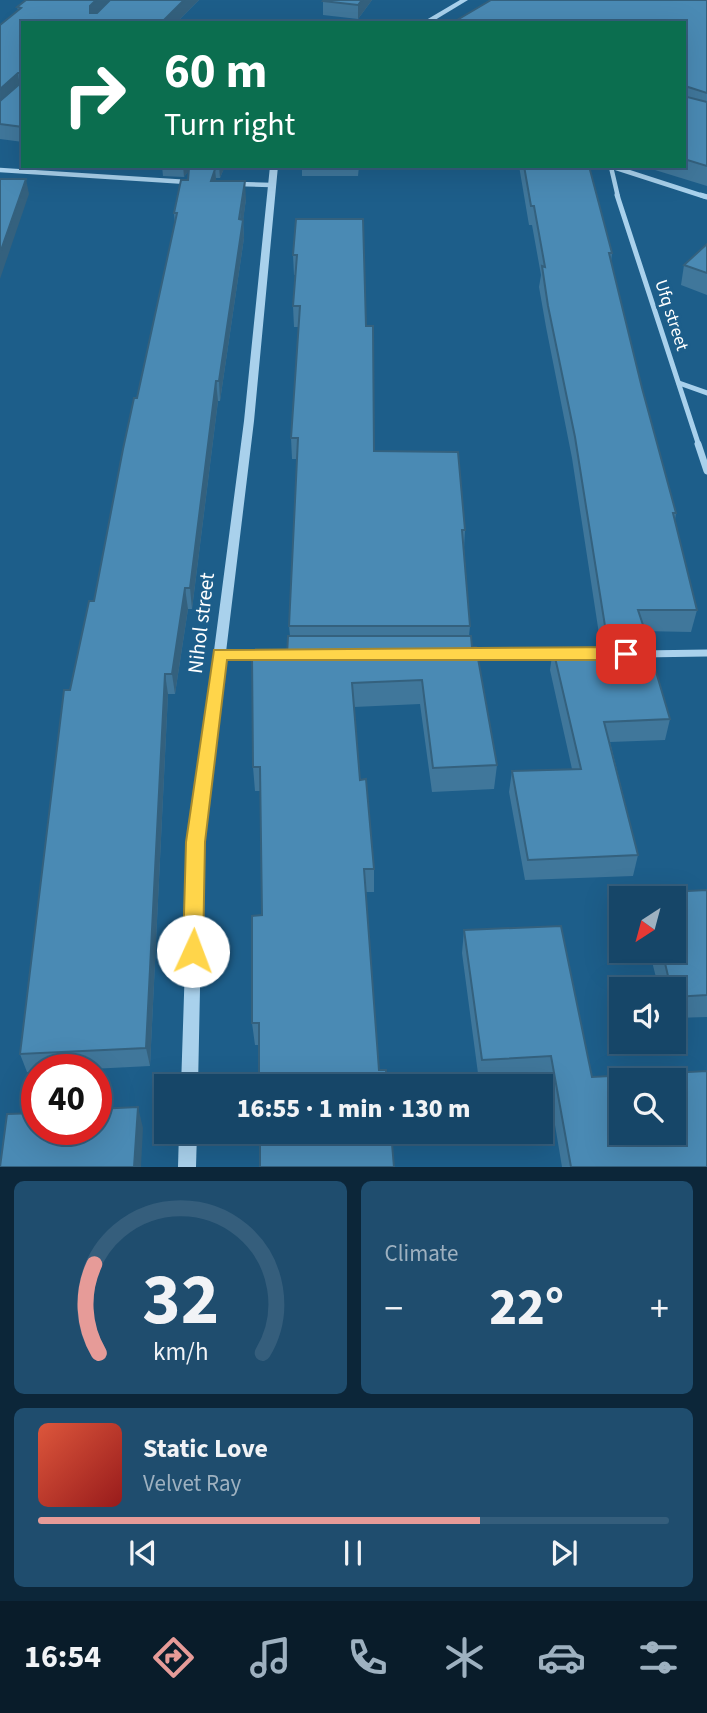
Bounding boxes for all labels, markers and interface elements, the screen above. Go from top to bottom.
text: 60 m [164,37,268,107]
icon: right [49,49,140,140]
text: Turn right [164,102,295,148]
street label: Ufq street [648,276,695,354]
street label: Nihol street [180,571,222,675]
pin [596,624,656,684]
icon: arrive [607,635,645,673]
north arrow [609,886,686,962]
map controls [609,886,686,1145]
position arrow [156,914,230,988]
button: sound [609,977,686,1054]
speed limit sign: 40 [21,1054,112,1145]
button: search [609,1068,686,1145]
text: 16:55 · 1 min · 130 m [237,1090,470,1127]
text: Climate [385,1237,458,1270]
text: 32 [142,1249,219,1353]
text: 22° [489,1271,564,1345]
text: − [385,1282,403,1336]
text: + [650,1282,669,1336]
text: km/h [153,1334,208,1370]
text: Static Love [143,1430,268,1467]
text: Velvet Ray [143,1467,241,1500]
icon: previous [124,1534,162,1572]
icon: pause [334,1534,372,1572]
icon: next [545,1534,583,1572]
icon: directions [149,1633,198,1682]
icon: music [246,1633,295,1682]
icon: phone [343,1633,392,1682]
icon: climate [440,1633,489,1682]
icon: car [537,1633,586,1682]
icon: filters [634,1633,683,1682]
text: 16:54 [24,1634,101,1680]

